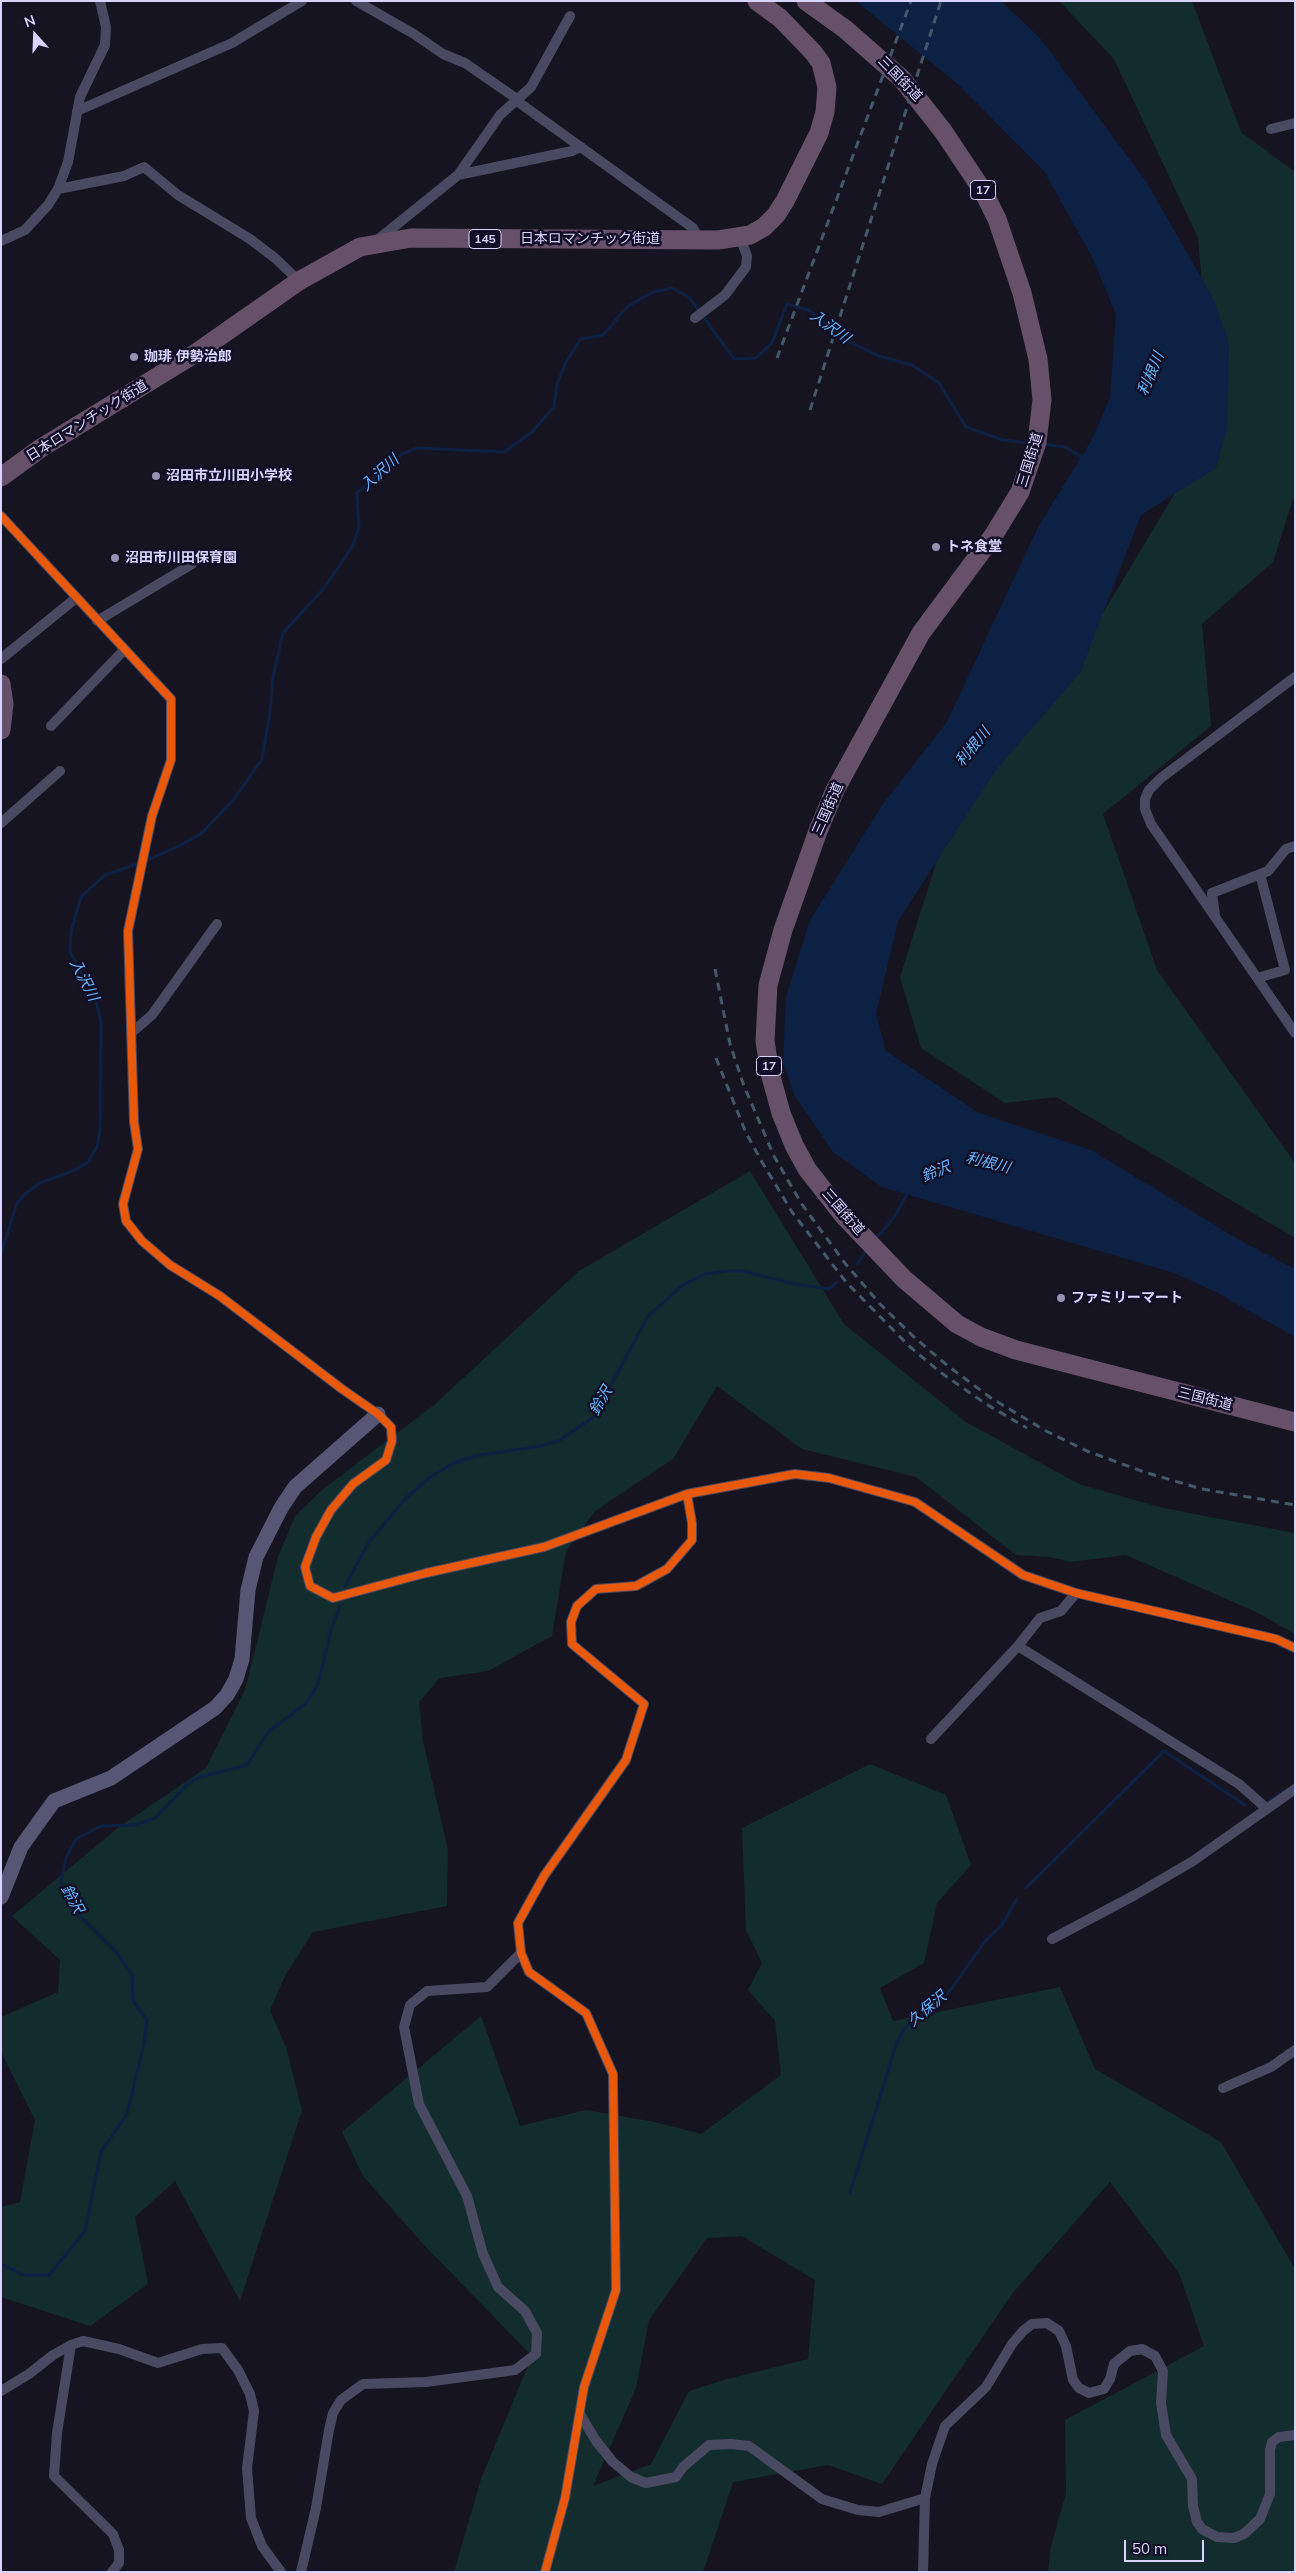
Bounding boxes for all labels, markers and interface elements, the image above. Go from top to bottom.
north arrow [10,10,60,60]
text: N [22,11,38,31]
street label: 三国街道 [875,53,925,105]
road number: 17 [970,180,996,200]
road number: 145 [469,230,501,248]
street label: 日本ロマンチック街道 [520,231,660,247]
water label: 入沢川 [807,306,853,348]
place label: 珈琲 伊勢治郎 [144,349,232,365]
water label: 利根川 [1134,350,1168,398]
marker: 珈琲 伊勢治郎 [128,351,140,363]
street label: 日本ロマンチック街道 [23,377,151,465]
street label: 三国街道 [1014,431,1046,489]
water label: 入沢川 [357,451,403,495]
place label: 沼田市立川田小学校 [166,468,292,484]
marker: 沼田市立川田小学校 [150,470,162,482]
place label: トネ食堂 [946,539,1002,555]
marker: トネ食堂 [930,541,942,553]
place label: 沼田市川田保育園 [125,550,237,566]
marker: 沼田市川田保育園 [109,552,121,564]
water label: 利根川 [952,724,994,770]
street label: 三国街道 [809,780,847,838]
water label: 入沢川 [66,956,102,1004]
road number: 17 [756,1056,782,1076]
water label: 利根川 [964,1149,1012,1177]
water label: 鈴沢 [919,1158,953,1186]
street label: 三国街道 [818,1185,868,1239]
place label: ファミリーマート [1071,1290,1183,1306]
marker: ファミリーマート [1055,1292,1067,1304]
water label: 鈴沢 [586,1384,616,1418]
street label: 三国街道 [1176,1384,1234,1414]
water label: 鈴沢 [57,1882,87,1916]
water label: 久保沢 [904,1988,950,2030]
scale bar [1126,2530,1206,2562]
text: 50 m [1132,2539,1167,2558]

